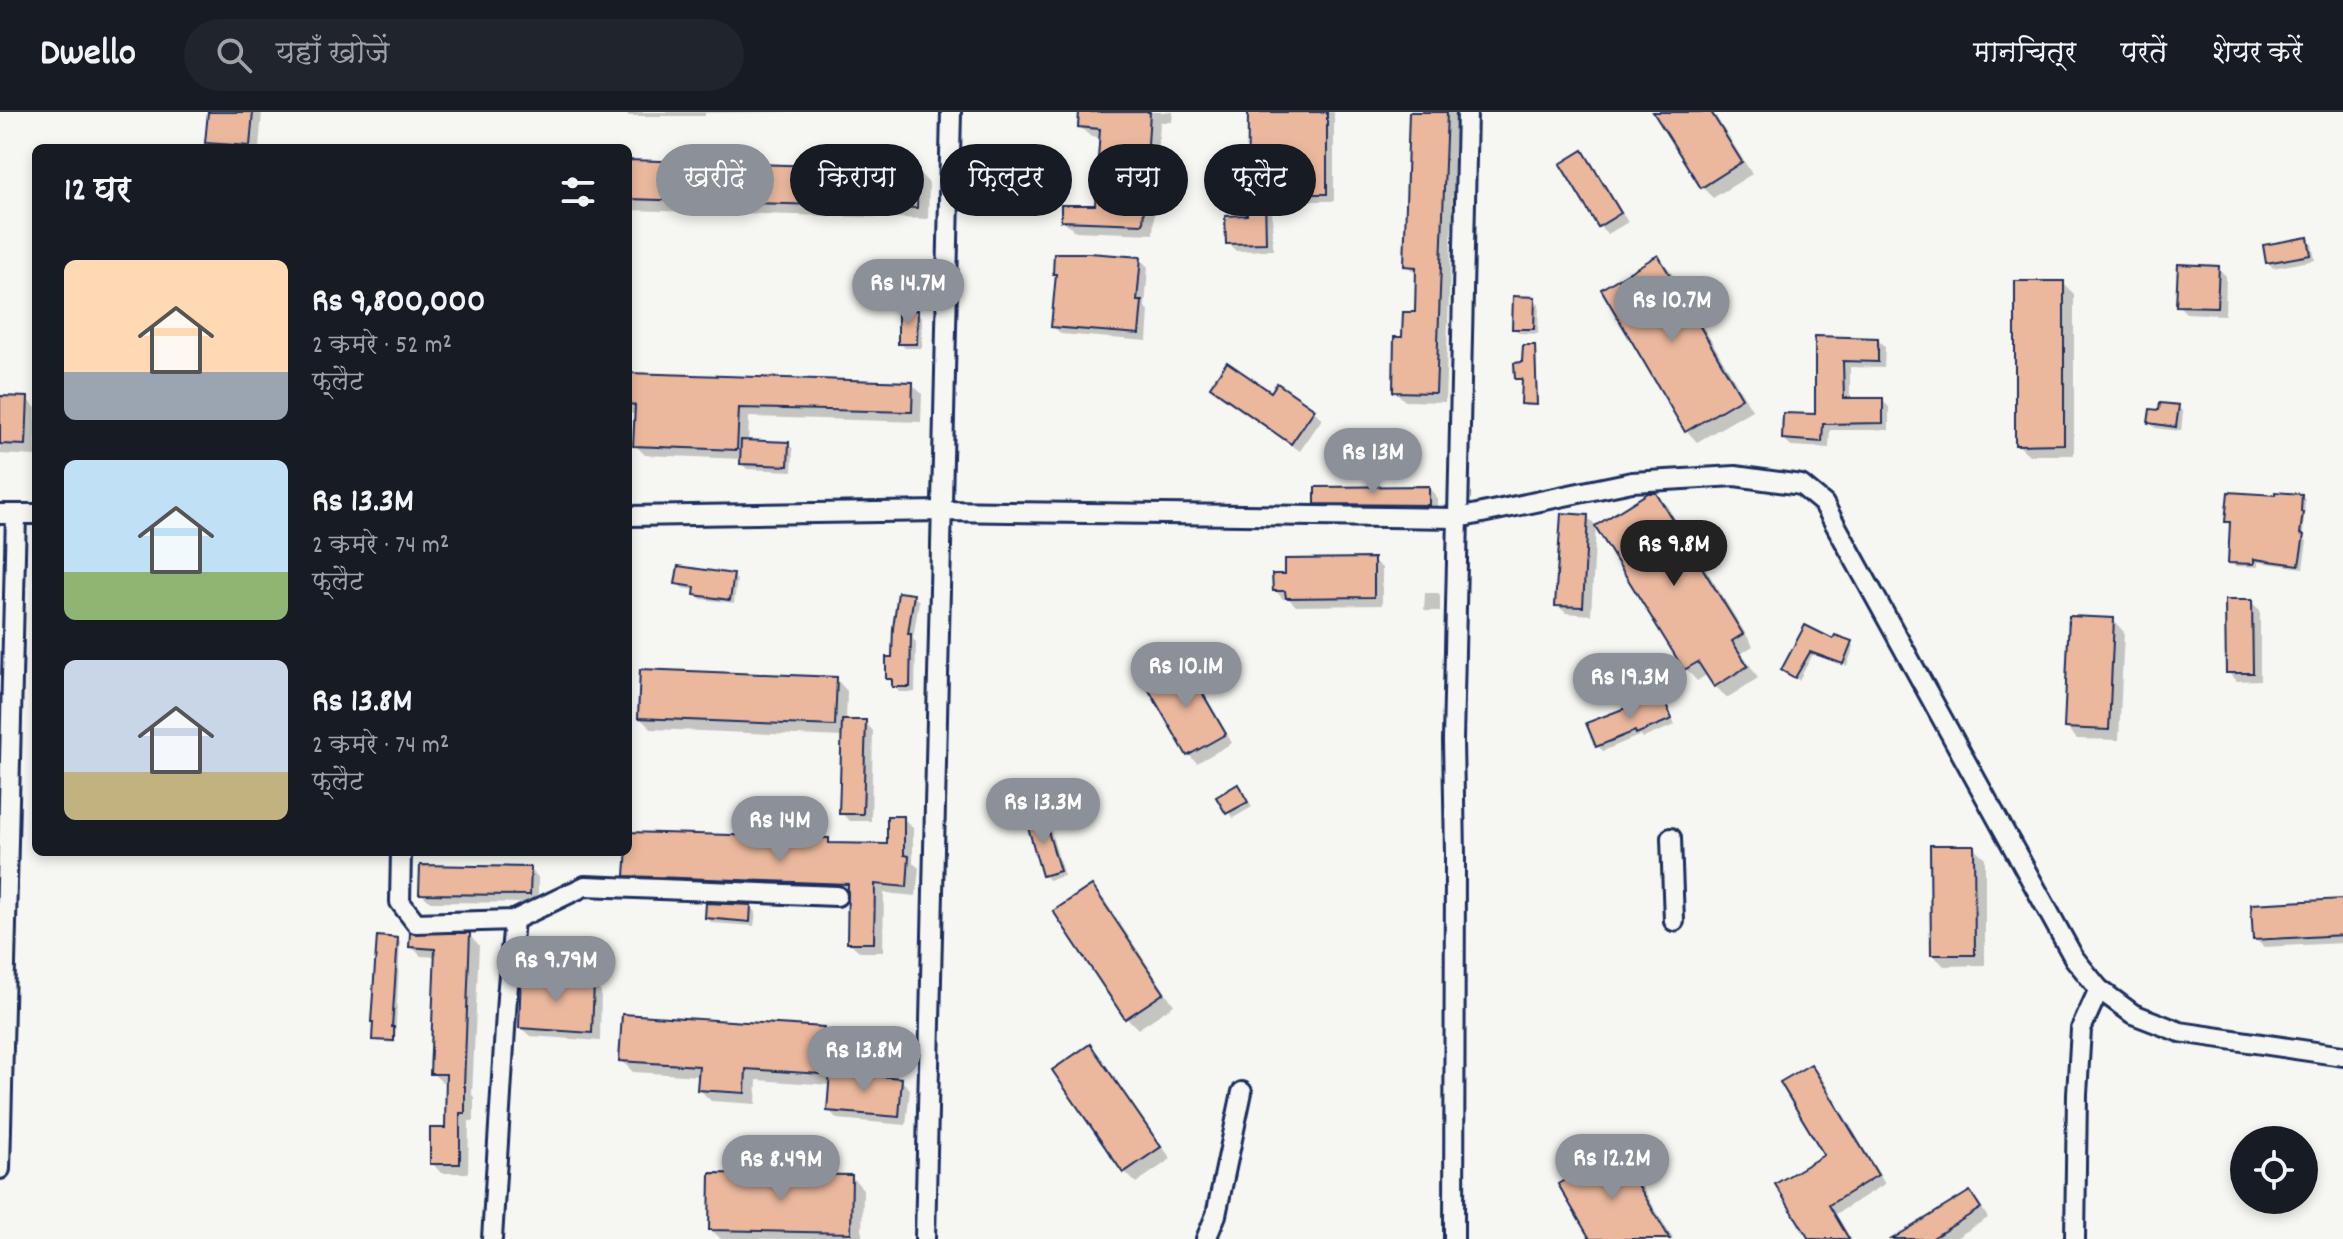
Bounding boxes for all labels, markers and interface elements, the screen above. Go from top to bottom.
search box [184,19,744,91]
text: Dwello [40,28,136,83]
icon: search [212,33,256,77]
text: यहाँ खोजें [276,34,389,77]
text: मानचित्र [1973,35,2076,75]
text: परतें [2120,35,2167,75]
text: शेयर करें [2211,35,2303,75]
chip: खरीदें [656,144,774,216]
chip: किराया [790,144,924,216]
chip: फ़िल्टर [940,144,1072,216]
chip: नया [1088,144,1188,216]
chip: फ़्लैट [1204,144,1316,216]
text: 12 घर [64,168,131,217]
icon: filters [556,170,600,214]
pin: Rs 14.7M [825,259,991,327]
text: Rs 14.7M [870,266,946,303]
pin: Rs 10.7M [1589,276,1755,344]
text: Rs 9,800,000 [312,279,485,328]
text: Rs 10.7M [1633,283,1711,320]
icon: home [128,292,224,388]
text: 2 कमरे · 52 m² [312,328,452,365]
text: फ़्लैट [312,365,364,402]
pin: Rs 13M [1308,428,1438,496]
text: Rs 13M [1342,435,1404,472]
text: Rs 13.3M [312,479,414,528]
icon: home [128,492,224,588]
pin: Rs 9.8M [1600,520,1748,588]
text: Rs 9.8M [1638,527,1710,564]
text: 2 कमरे · 74 m² [312,528,449,565]
text: फ़्लैट [312,565,364,602]
pin: Rs 10.1M [1103,642,1269,710]
text: Rs 10.1M [1149,649,1223,686]
pin: Rs 19.3M [1547,653,1713,721]
text: Rs 19.3M [1591,660,1669,697]
text: Rs 13.8M [312,679,412,728]
icon: home [128,692,224,788]
text: 2 कमरे · 74 m² [312,728,449,765]
text: फ़्लैट [312,765,364,802]
pin: Rs 13.3M [960,778,1126,846]
text: Rs 13.3M [1004,785,1082,822]
pin: Rs 14M [715,796,845,864]
text: Rs 14M [749,803,811,840]
pin: Rs 9.79M [473,936,639,1004]
text: Rs 9.79M [515,943,597,980]
pin: Rs 13.8M [781,1026,947,1094]
text: Rs 13.8M [826,1033,902,1070]
map controls [2230,1126,2318,1214]
button: locate [2230,1126,2318,1214]
pin: Rs 12.2M [1529,1134,1695,1202]
pin: Rs 8.49M [698,1135,864,1203]
text: Rs 12.2M [1573,1141,1651,1178]
text: Rs 8.49M [740,1142,822,1179]

